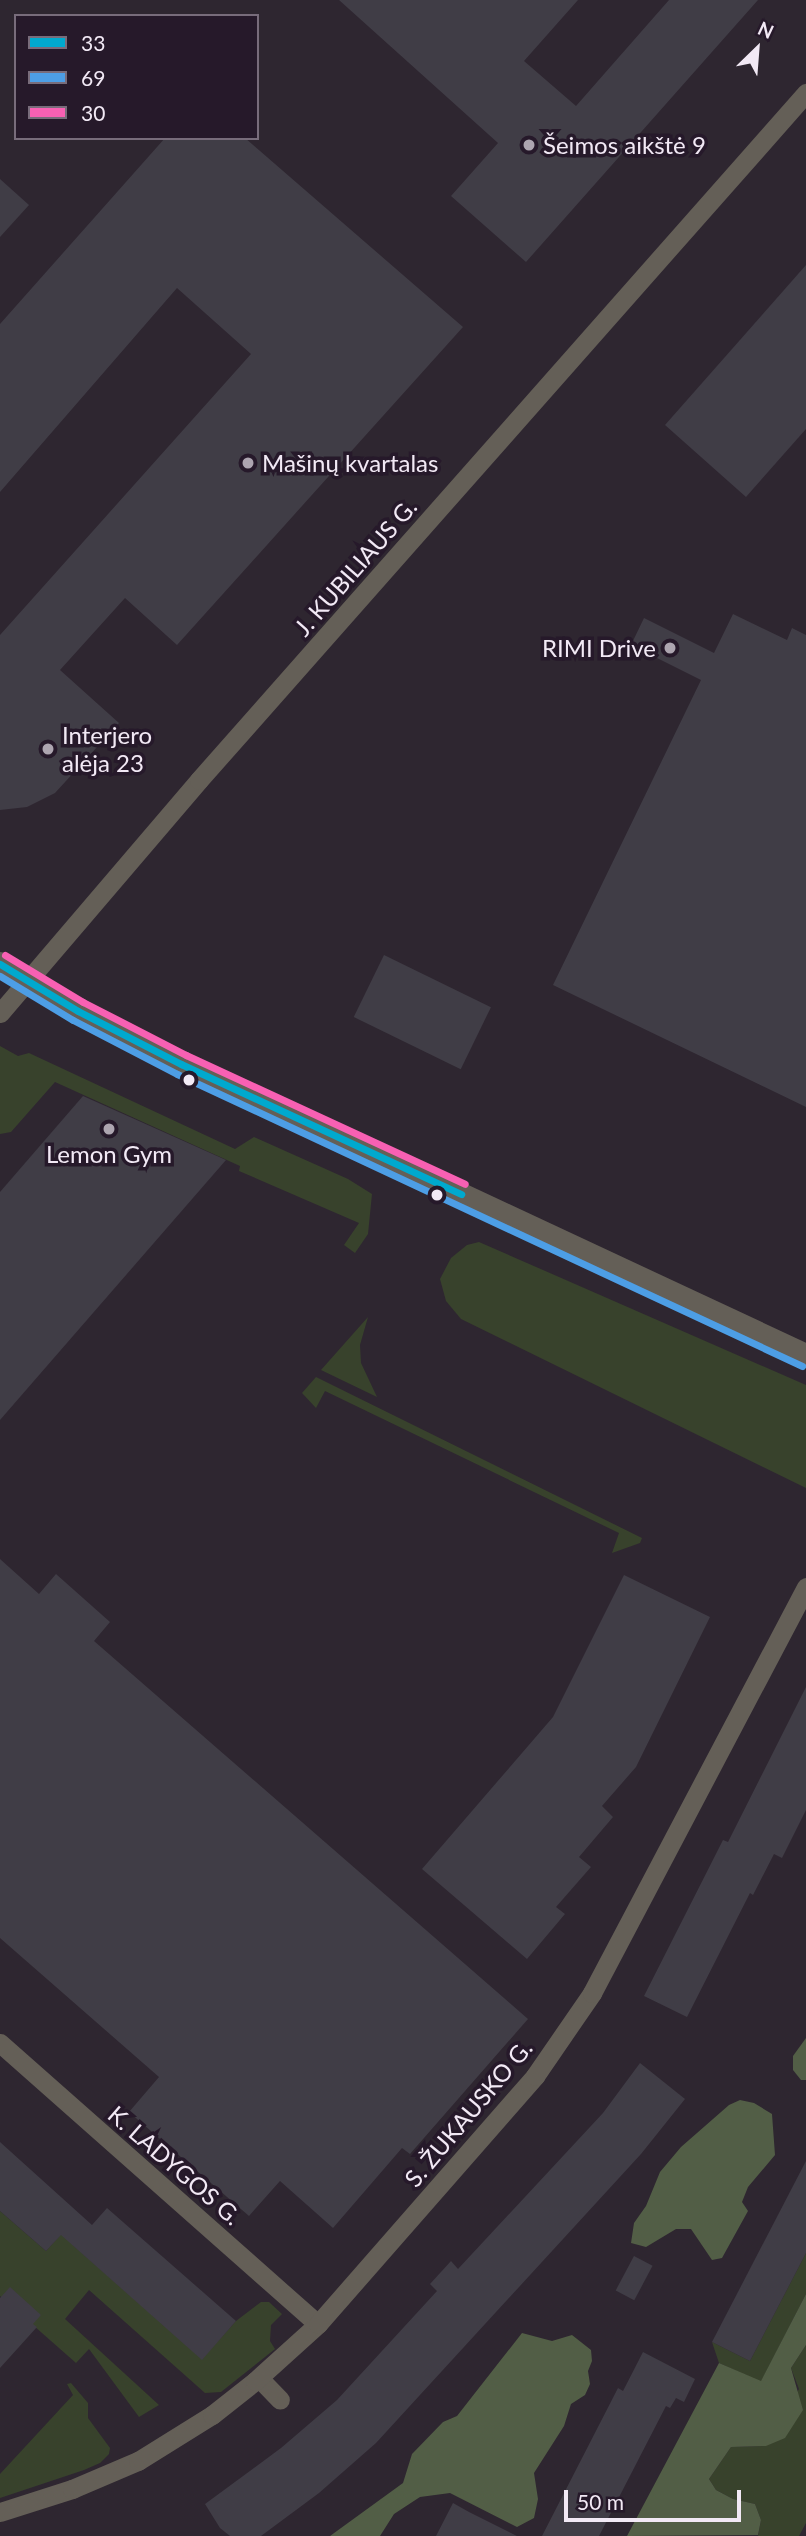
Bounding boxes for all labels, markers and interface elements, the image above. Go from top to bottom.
legend [14,14,259,140]
north arrow [722,14,792,84]
text: N [755,16,778,43]
text: 33 [81,30,105,55]
text: 69 [81,65,105,90]
text: 30 [81,100,105,125]
place label: Šeimos aikštė 9 [543,131,706,159]
marker: Šeimos aikštė 9 [521,137,537,153]
place label: Mašinų kvartalas [262,449,438,477]
marker: Mašinų kvartalas [240,455,256,471]
street label: J. KUBILIAUS G. [288,492,422,642]
place label: RIMI Drive [542,634,656,662]
marker: RIMI Drive [662,640,678,656]
place label: Interjero alėja 23 [62,721,152,777]
marker: Interjero alėja 23 [40,741,56,757]
unlabelled marker [182,1073,196,1087]
marker: Lemon Gym [101,1121,117,1137]
place label: Lemon Gym [46,1140,172,1168]
unlabelled marker [430,1188,444,1202]
street label: S. ŽUKAUSKO G. [398,2034,538,2192]
street label: K. LADYGOS G. [103,2099,247,2231]
scale bar [568,2476,745,2520]
text: 50 m [577,2489,624,2514]

